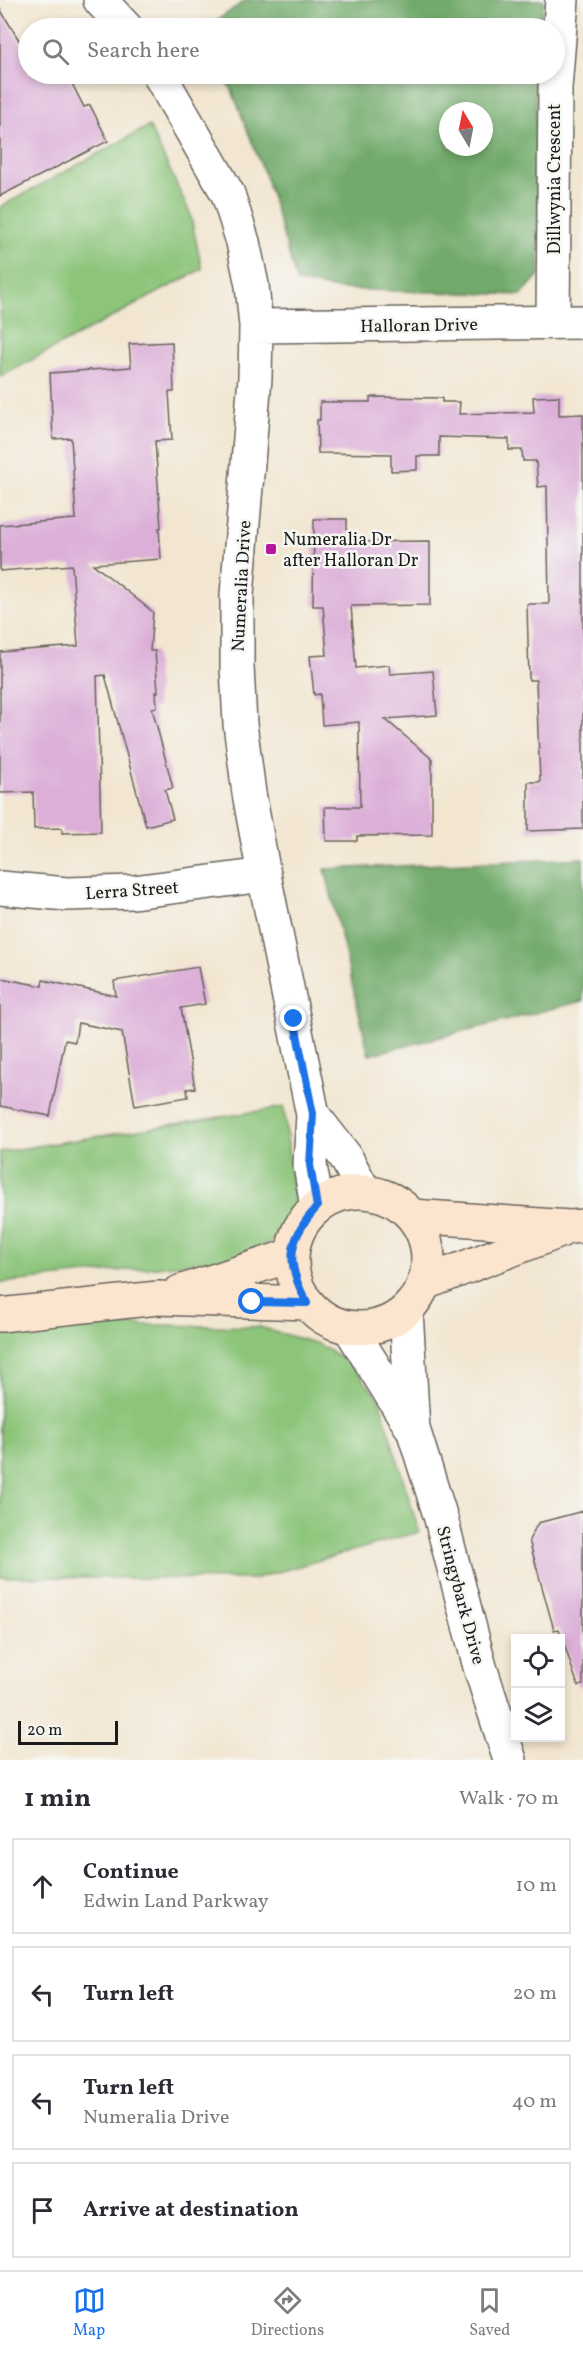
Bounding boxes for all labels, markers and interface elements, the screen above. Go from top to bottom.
search box [18,18,565,84]
icon: search [39,35,72,68]
text: Search here [87,36,200,67]
north arrow [439,102,493,156]
street label: Dillwynia Crescent [543,104,568,254]
street label: Halloran Drive [360,313,478,340]
street label: Numeralia Drive [227,520,258,653]
place label: Numeralia Dr after Halloran Dr [283,528,419,574]
marker: Numeralia Dr after Halloran Dr [264,542,278,556]
street label: Lerra Street [85,876,180,907]
route end [280,1005,306,1031]
route start [238,1288,264,1314]
street label: Stringybark Drive [429,1523,490,1668]
map controls [511,1634,565,1742]
button: locate [511,1634,565,1688]
button: layers [511,1688,565,1742]
scale bar [18,1718,118,1746]
text: 20 m [27,1720,62,1742]
text: 1 min [24,1781,91,1817]
text: Walk · 70 m [459,1785,559,1813]
text: Continue [83,1857,179,1888]
icon: ahead [26,1870,59,1903]
text: 10 m [516,1872,557,1900]
text: Edwin Land Parkway [83,1888,269,1916]
icon: left [26,1978,59,2011]
text: Turn left [83,1979,174,2010]
text: 20 m [513,1980,557,2008]
text: Turn left [83,2073,174,2104]
icon: left [26,2086,59,2119]
text: 40 m [512,2088,557,2116]
text: Numeralia Drive [83,2104,229,2132]
icon: arrive [26,2194,59,2227]
text: Arrive at destination [83,2195,299,2226]
tab: Map [73,2284,106,2342]
tab: Directions [251,2284,324,2342]
tab: Saved [469,2284,510,2342]

